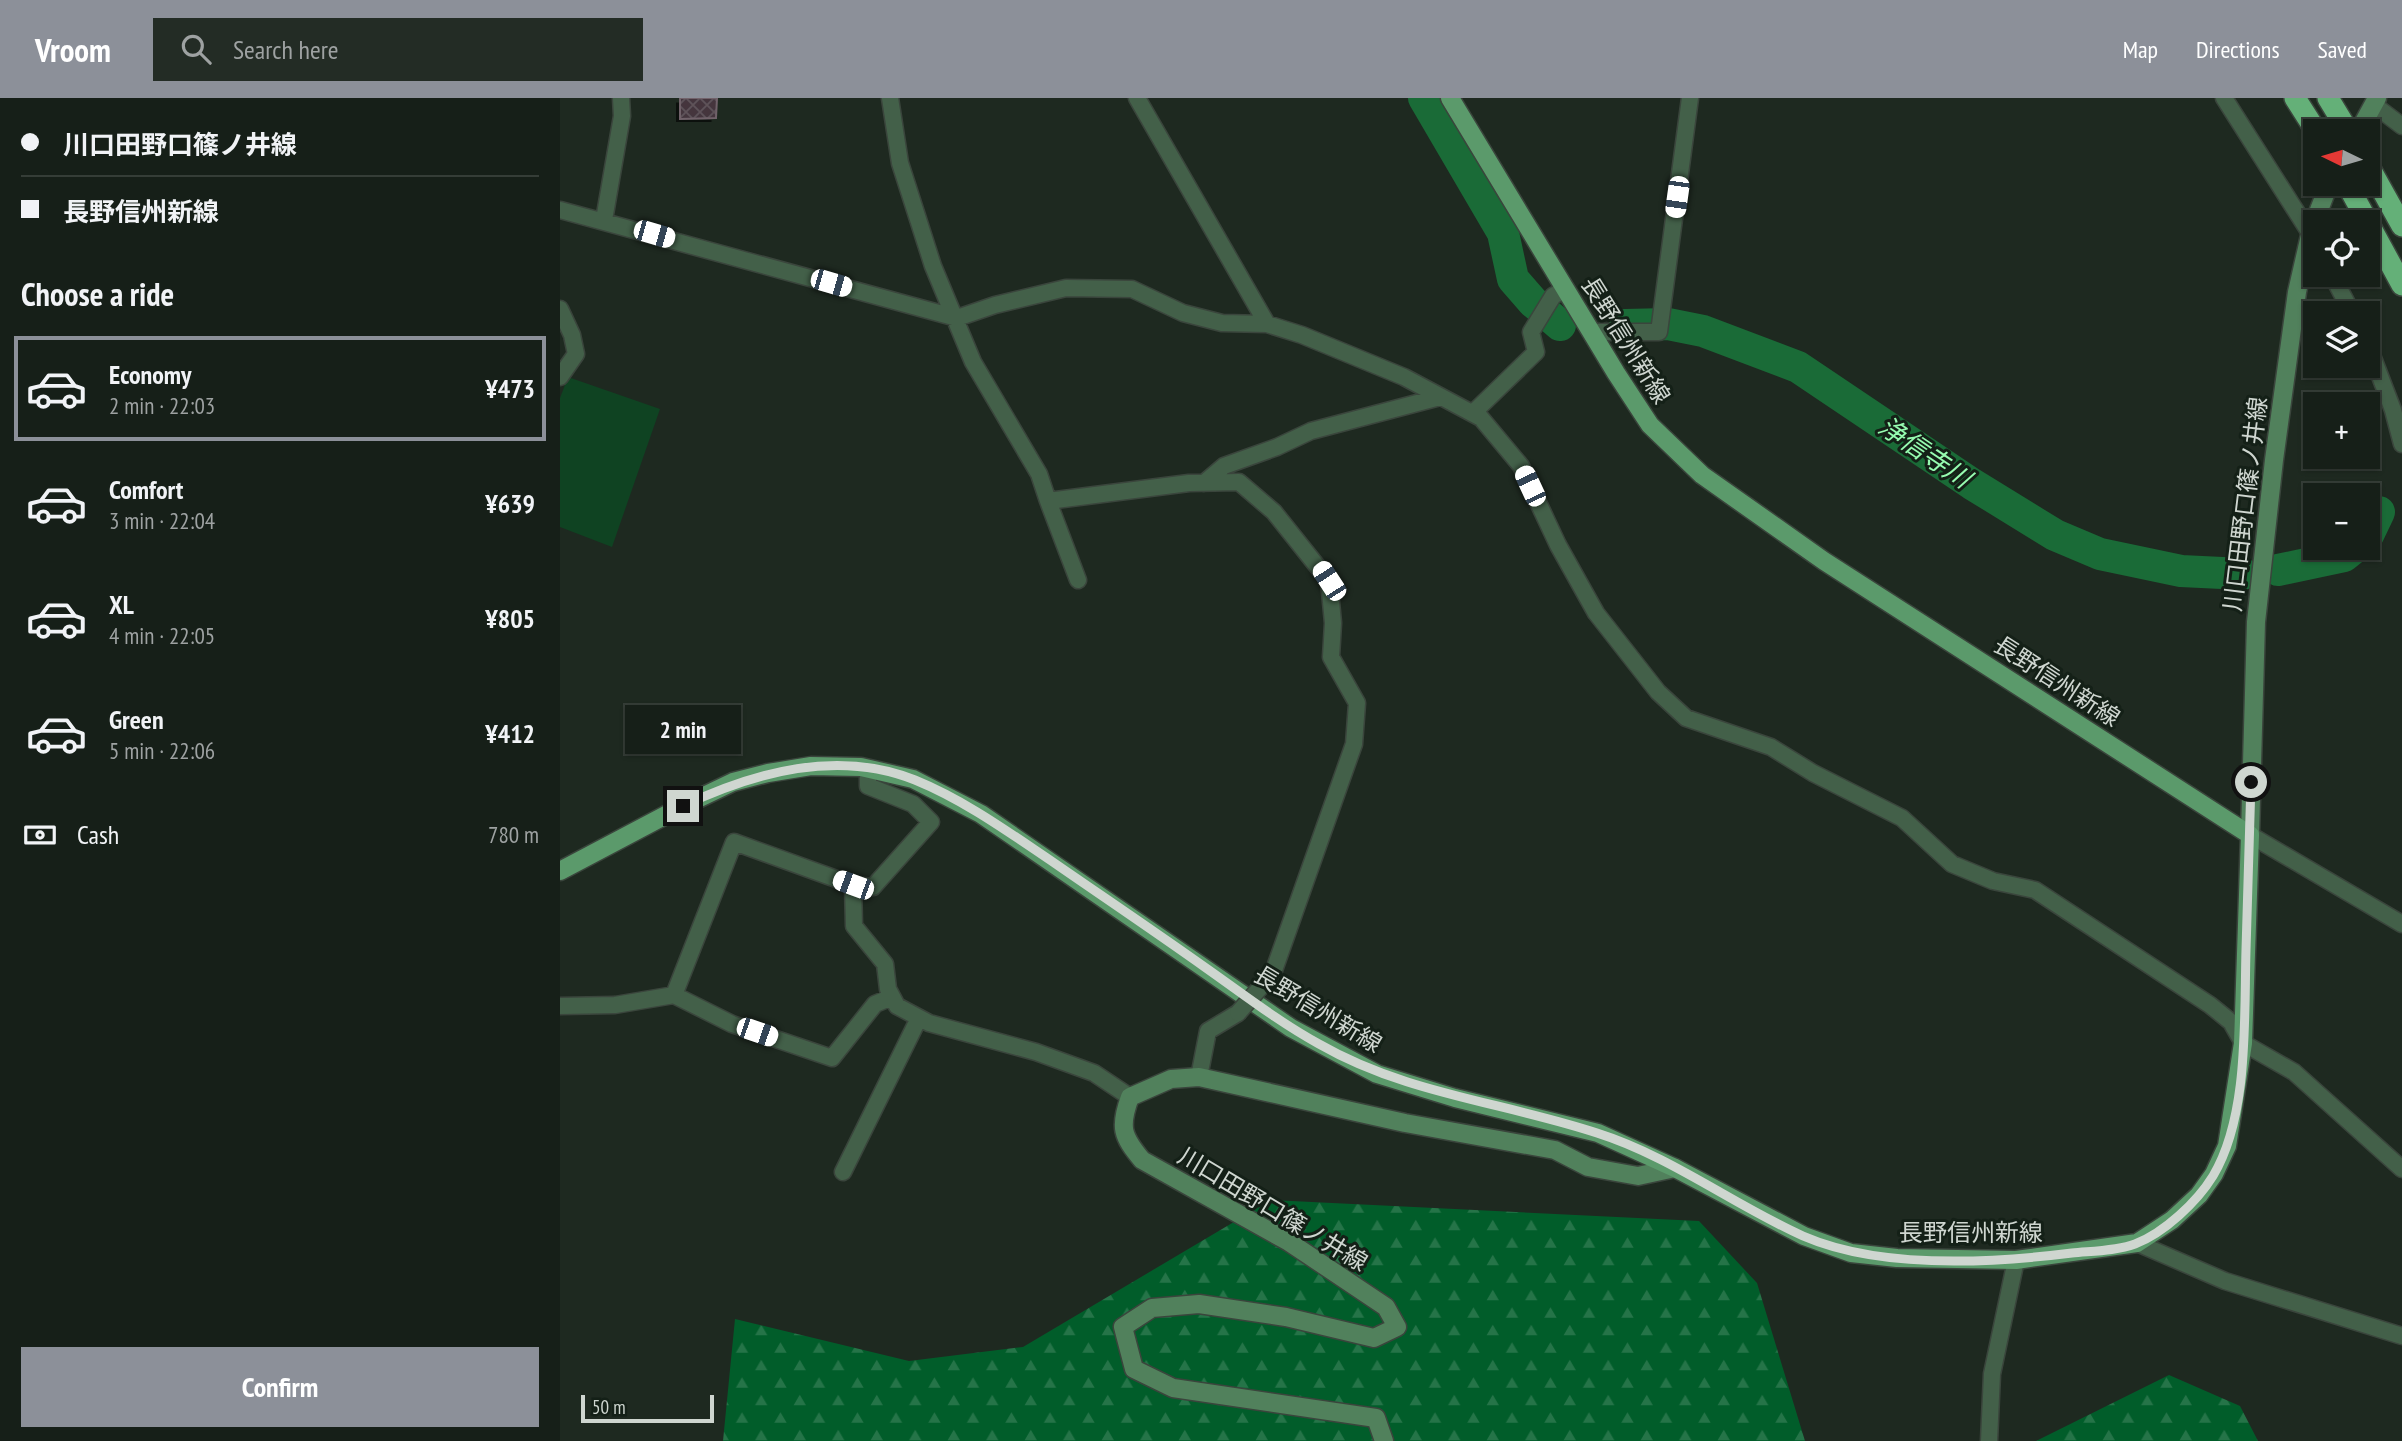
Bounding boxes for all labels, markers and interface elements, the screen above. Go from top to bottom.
search box [153,18,643,81]
text: Vroom [35,28,111,71]
icon: search [177,30,215,68]
text: Search here [233,33,339,66]
text: Map [2123,34,2158,65]
text: Directions [2196,34,2280,65]
text: Saved [2318,34,2367,65]
north arrow [2303,119,2380,196]
map controls [2303,119,2380,560]
text: 川口田野口篠ノ井線 [63,128,297,161]
car [1664,175,1691,219]
text: 長野信州新線 [63,195,219,228]
button: locate [2303,210,2380,287]
car [631,218,678,250]
car [808,267,855,299]
street label: 長野信州新線 [1575,271,1677,409]
text: Choose a ride [21,273,174,315]
button: layers [2303,301,2380,378]
icon: car [25,357,88,420]
text: Economy [109,358,191,391]
text: ¥473 [485,372,535,405]
text: 2 min · 22:03 [109,391,215,420]
button: + [2303,392,2380,469]
street label: 川口田野口篠ノ井線 [2216,395,2274,613]
water label: 浄信寺川 [1873,409,1980,496]
car [1512,463,1549,509]
icon: car [25,472,88,535]
text: Comfort [109,473,183,506]
button: − [2303,483,2380,560]
text: ¥639 [485,487,535,520]
text: 3 min · 22:04 [109,506,215,535]
car [1309,558,1350,604]
icon: car [25,587,88,650]
text: XL [109,588,134,621]
text: ¥805 [485,602,535,635]
text: 4 min · 22:05 [109,621,215,650]
street label: 長野信州新線 [1988,629,2126,733]
icon: car [25,702,88,765]
text: Green [109,703,164,736]
callout: 2 min [625,704,741,754]
text: 2 min [660,715,706,744]
text: ¥412 [485,717,535,750]
text: 5 min · 22:06 [109,736,215,765]
route start [2235,766,2267,798]
route end [667,790,699,822]
icon: cash [21,816,59,854]
text: Cash [77,818,119,851]
text: 780 m [488,820,539,849]
car [830,868,877,902]
street label: 長野信州新線 [1248,959,1388,1059]
car [734,1015,781,1049]
street label: 川口田野口篠ノ井線 [1172,1140,1374,1278]
street label: 長野信州新線 [1899,1217,2043,1248]
button: Confirm [21,1347,539,1427]
scale bar [581,1392,714,1424]
text: 50 m [592,1395,626,1419]

